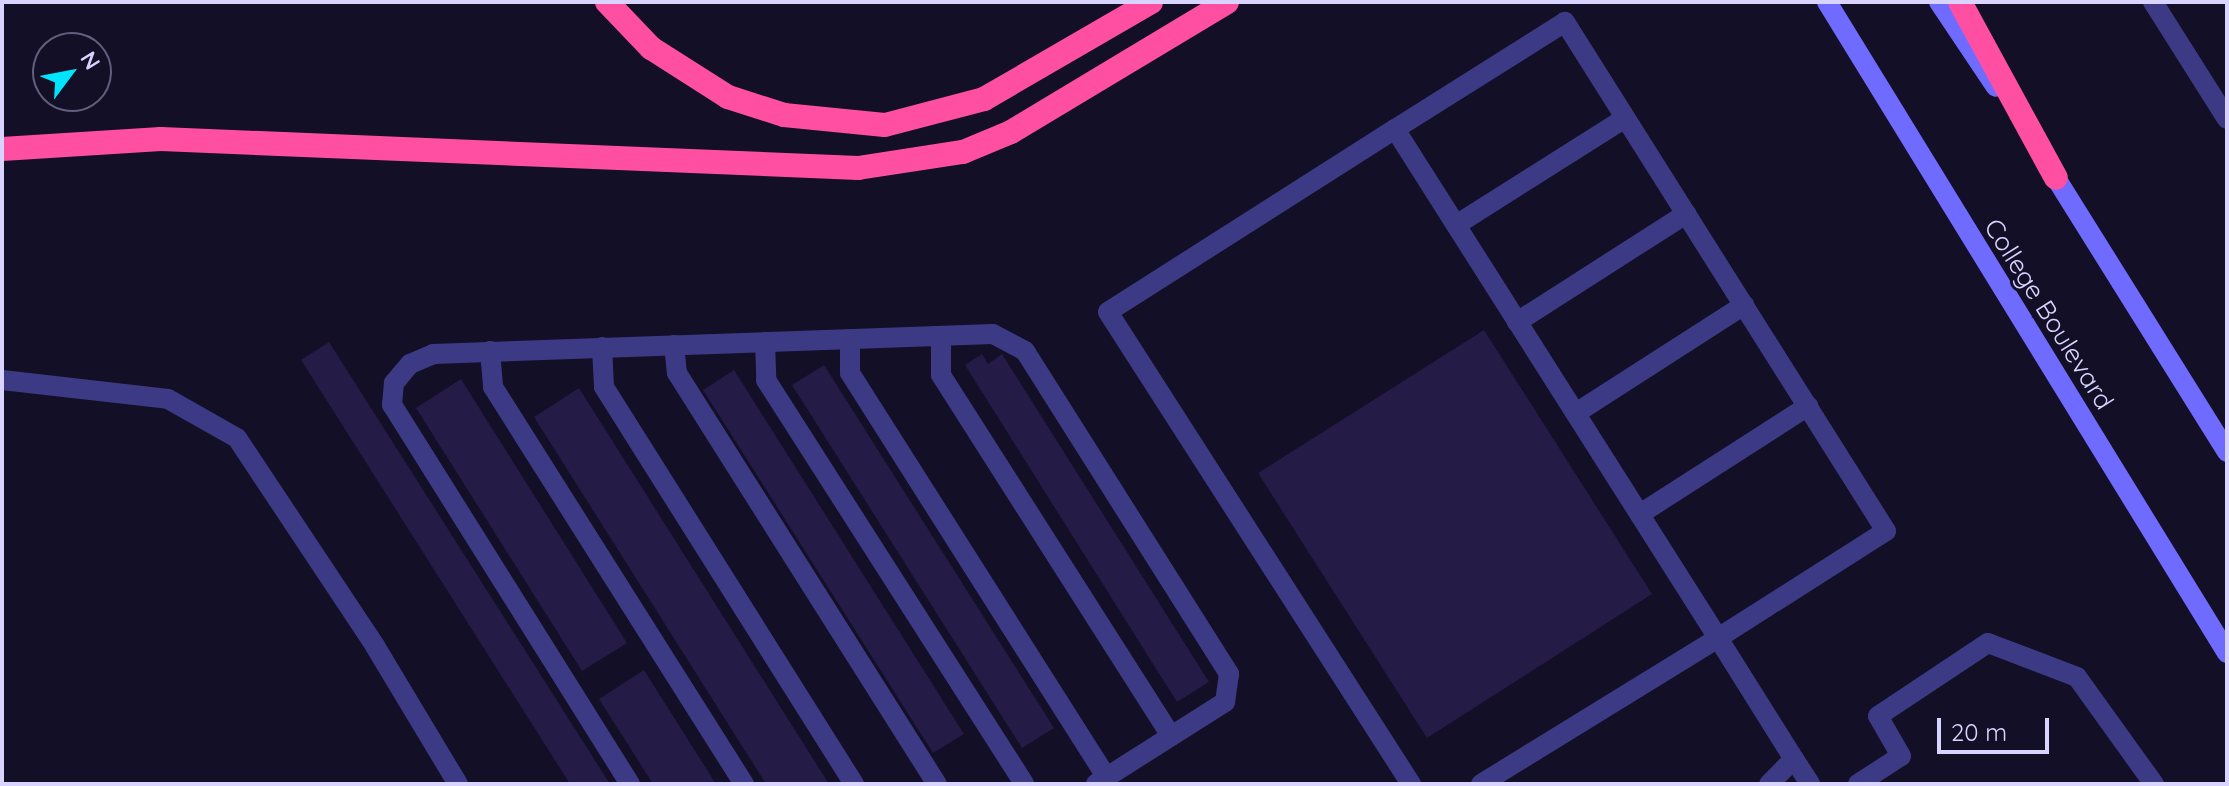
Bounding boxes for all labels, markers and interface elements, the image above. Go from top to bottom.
north arrow [32,32,112,112]
text: N [74,46,107,75]
street label: College Boulevard [1978,213,2120,415]
scale bar [1941,702,2053,752]
text: 20 m [1951,717,2007,747]

